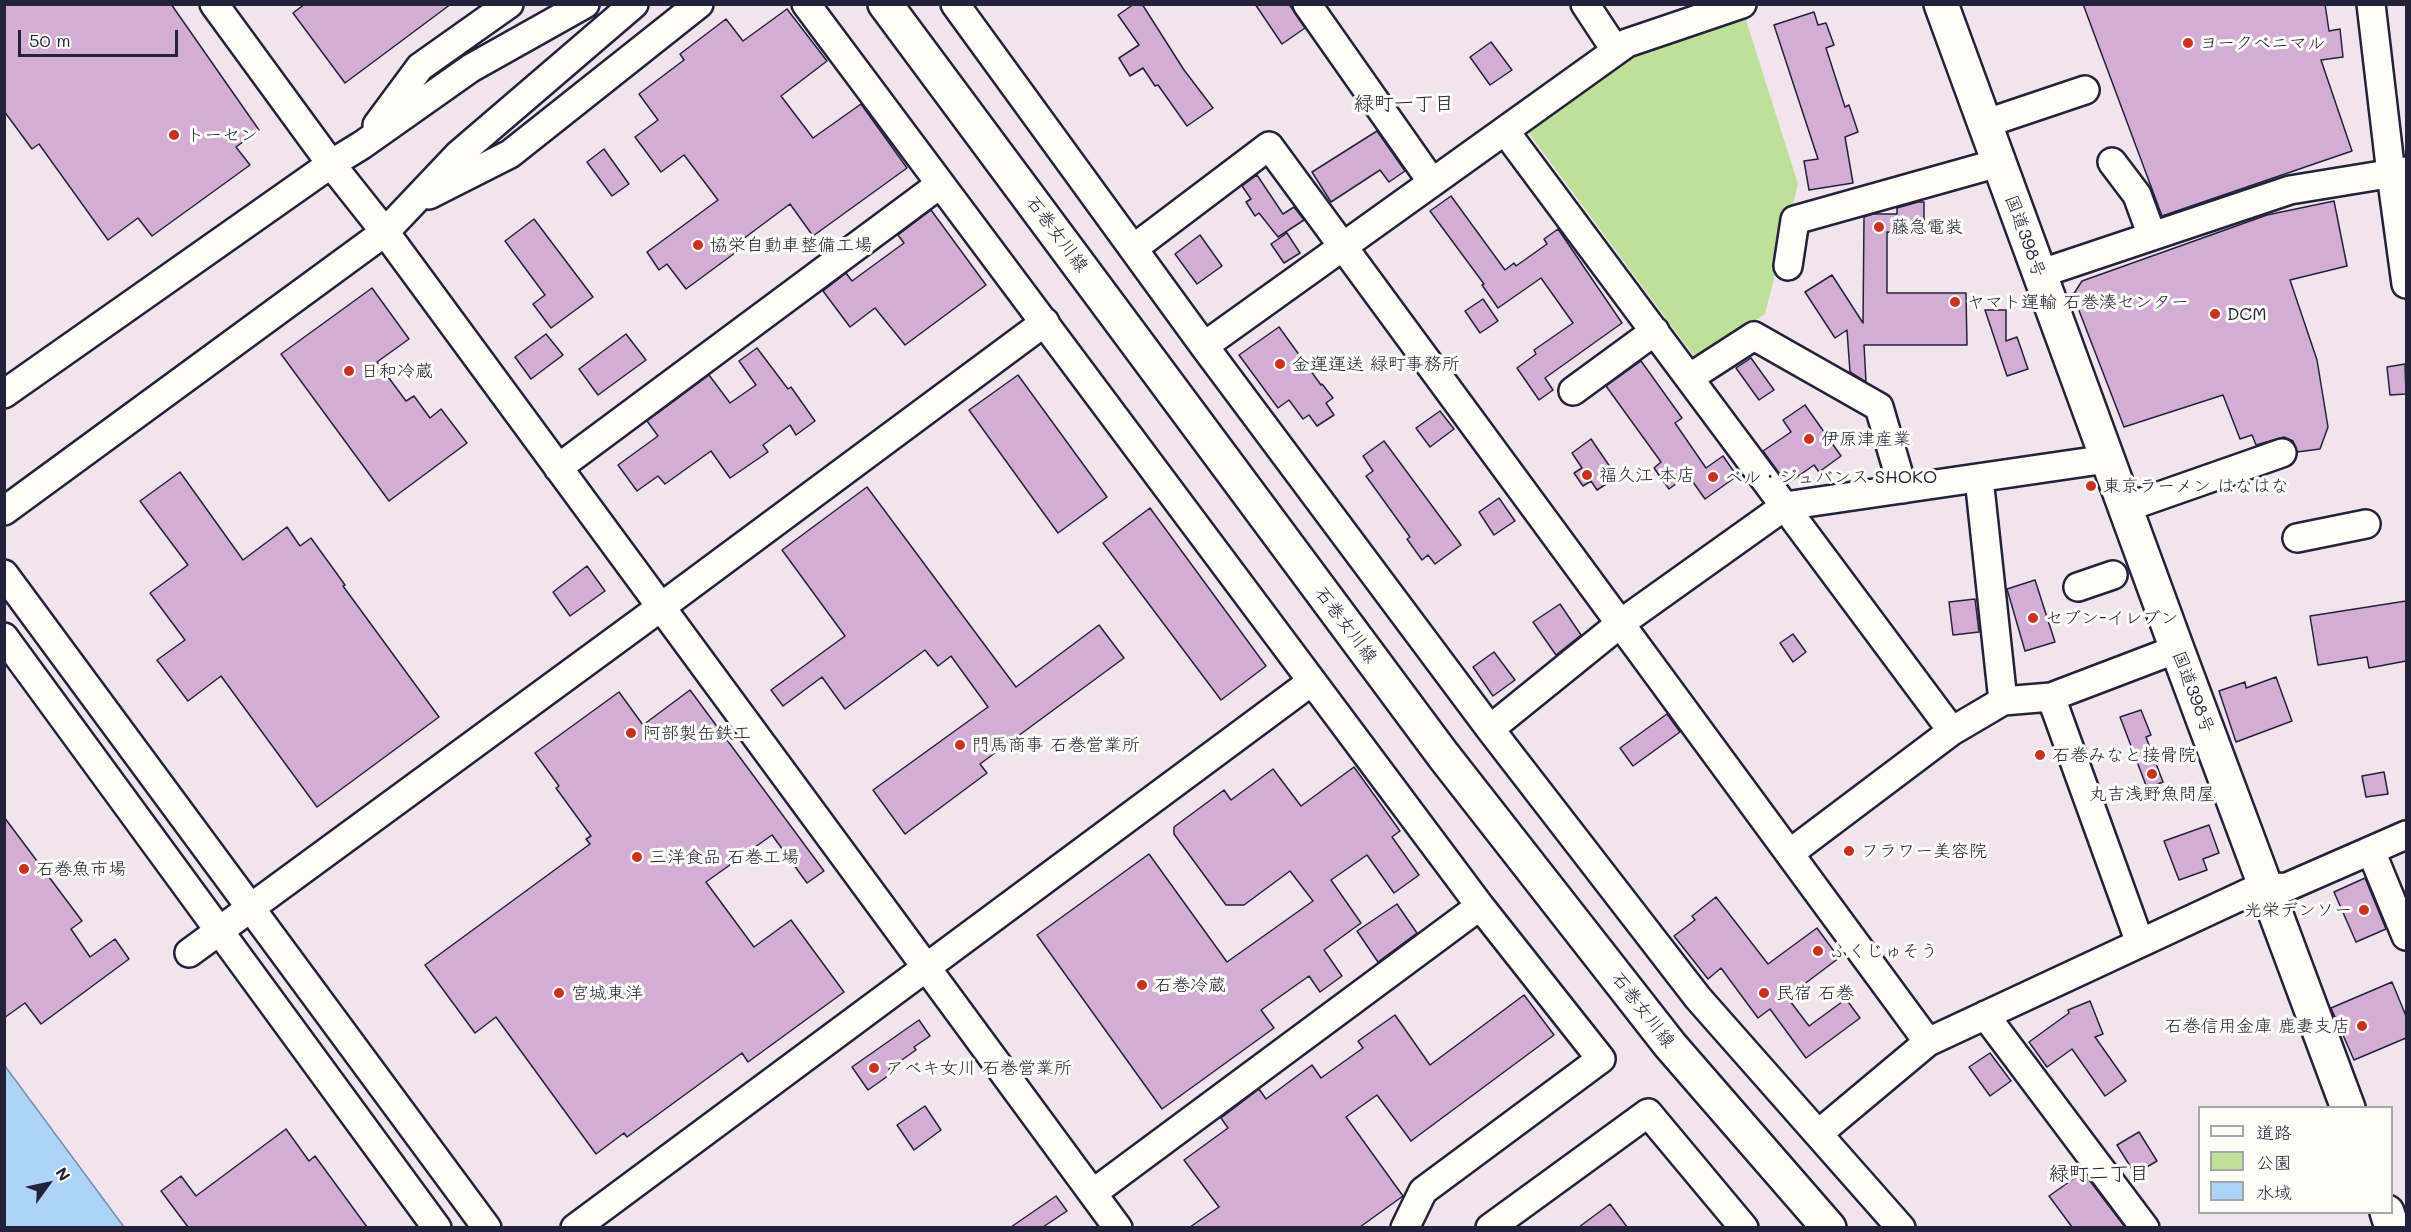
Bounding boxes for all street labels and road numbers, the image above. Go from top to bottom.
street label: 石巻女川線 [1021,192,1093,276]
street label: 国道398号 [2000,192,2050,280]
street label: 石巻女川線 [1310,583,1382,667]
street label: 国道398号 [2167,648,2219,736]
street label: 石巻女川線 [1607,968,1679,1052]

